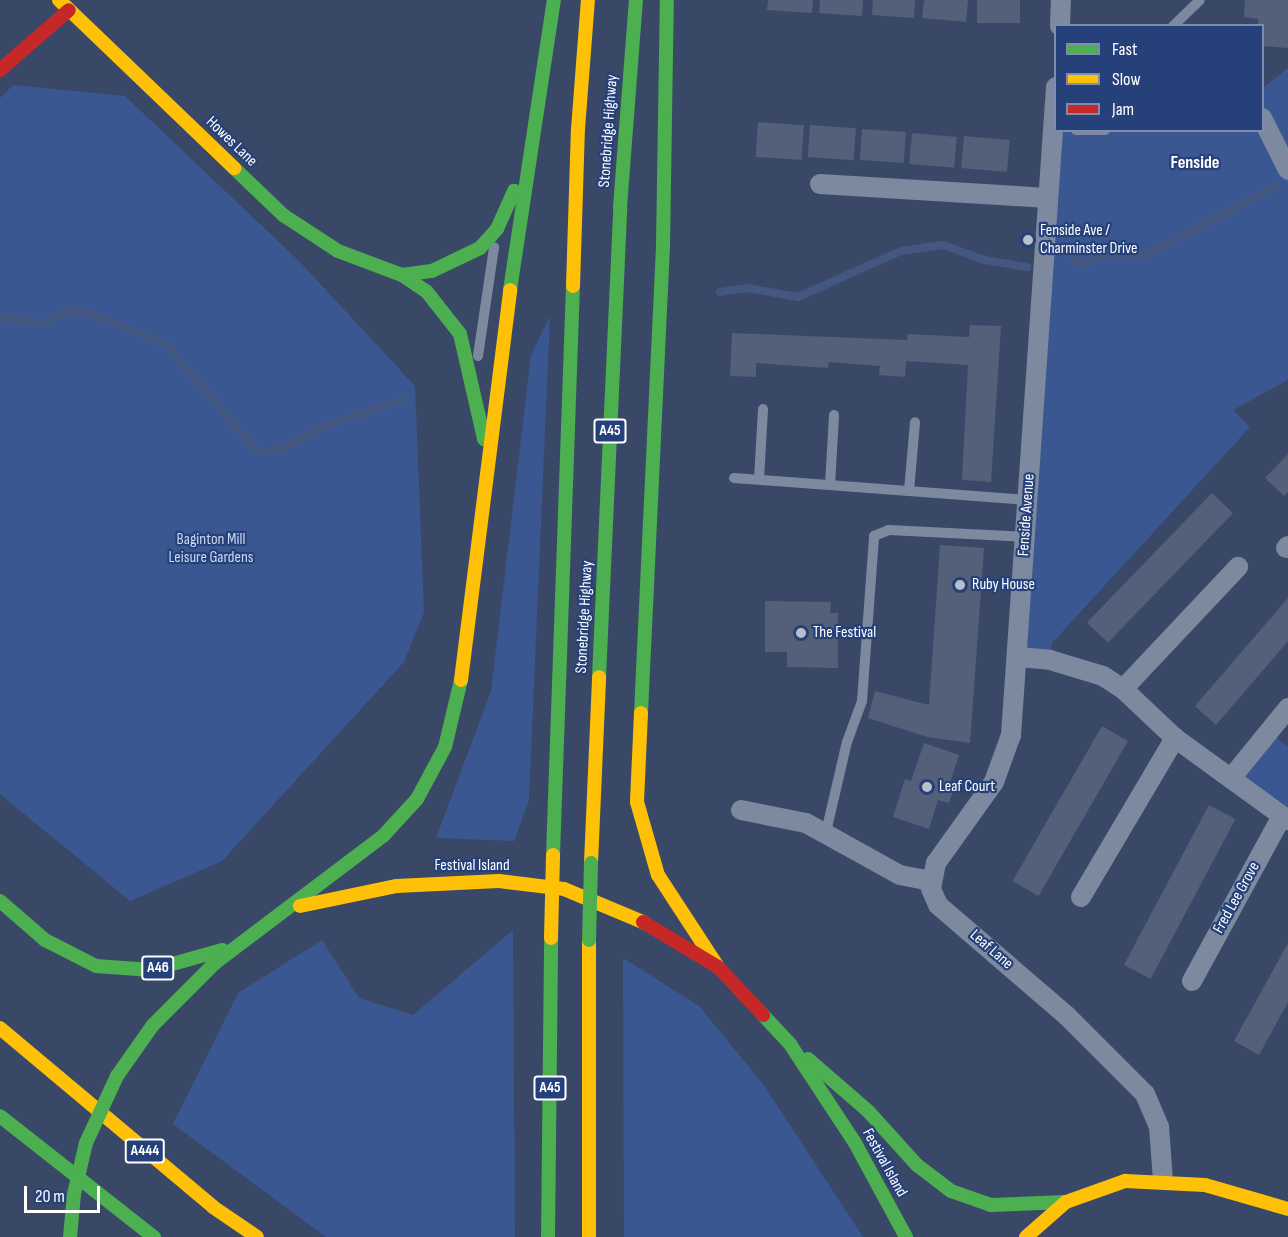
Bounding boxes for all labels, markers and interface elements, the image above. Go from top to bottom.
legend [1054,24,1264,132]
text: Fast [1112,39,1137,60]
text: Slow [1112,69,1141,90]
street label: Stonebridge Highway [595,74,623,188]
text: Jam [1112,99,1134,120]
street label: Howes Lane [201,113,261,171]
district label: Fenside [1171,152,1219,174]
place label: Fenside Ave / Charminster Drive [1040,221,1137,259]
marker: Fenside Ave / Charminster Drive [1021,233,1035,247]
road number: A45 [594,419,626,443]
street label: Fenside Avenue [1015,473,1039,557]
park label: Baginton Mill Leisure Gardens [169,530,253,568]
street label: Stonebridge Highway [572,560,598,674]
place label: Ruby House [972,575,1035,595]
marker: Ruby House [953,578,967,592]
place label: The Festival [813,623,876,643]
marker: The Festival [794,626,808,640]
place label: Leaf Court [939,777,995,797]
marker: Leaf Court [920,780,934,794]
street label: Festival Island [434,856,510,876]
street label: Fred Lee Grove [1210,859,1264,937]
street label: Leaf Lane [966,926,1016,974]
road number: A46 [140,956,176,980]
road number: A45 [534,1076,566,1100]
street label: Festival Island [857,1125,911,1201]
road number: A444 [124,1139,166,1163]
scale bar [27,1174,104,1212]
text: 20 m [35,1186,65,1207]

